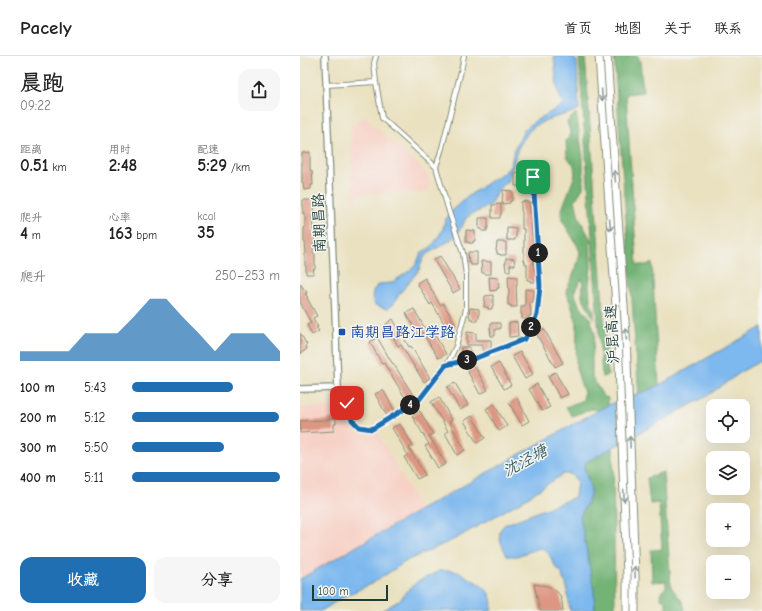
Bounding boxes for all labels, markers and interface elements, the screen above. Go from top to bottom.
text: Pacely [20,17,72,39]
text: 首页 [564,20,592,37]
text: 地图 [614,20,642,37]
text: 关于 [664,20,692,37]
text: 联系 [714,20,742,37]
button: share [238,69,280,111]
text: 晨跑 [20,70,64,96]
one-way arrow [598,88,605,101]
text: 09:22 [20,98,51,113]
text: 距离 [20,143,42,156]
text: 用时 [109,143,131,156]
text: 配速 [197,143,219,156]
text: 0.51 [20,156,49,175]
text: 2:48 [109,156,137,175]
text: 5:29 [197,156,227,175]
pin [516,160,550,194]
text: km [49,161,67,174]
text: /km [227,161,250,174]
icon: arrive [522,166,544,188]
one-way arrow [611,170,619,183]
street label: 南期昌路 [309,193,329,253]
text: kcal [197,210,216,223]
text: 爬升 [20,211,42,224]
text: 心率 [109,211,131,224]
one-way arrow [607,218,614,231]
text: 35 [197,223,215,242]
text: 4 [20,224,28,243]
text: 163 [109,224,133,243]
text: m [28,229,41,242]
text: bpm [133,229,157,242]
pin: 1 [528,243,548,263]
text: 1 [536,246,540,259]
text: 250–253 m [215,268,280,283]
text: 爬升 [20,269,46,284]
street label: 沪昆高速 [601,304,623,364]
pin: 2 [521,317,541,337]
text: 2 [528,320,534,333]
place label: 南期昌路江学路 [350,323,455,341]
marker: 南期昌路江学路 [337,327,347,337]
one-way arrow [622,328,629,341]
pin: 3 [457,350,477,370]
text: 3 [464,353,470,366]
text: 100 m [20,380,55,395]
text: 5:43 [84,380,106,395]
pin [330,386,364,420]
icon: check [336,392,358,414]
pin: 4 [400,395,420,415]
text: 4 [407,398,413,411]
map controls [706,399,750,599]
button: locate [706,399,750,443]
text: 200 m [20,410,56,425]
text: 5:12 [84,410,105,425]
one-way arrow [626,436,634,449]
text: 300 m [20,440,56,455]
text: 5:50 [84,440,108,455]
water label: 沈泾塘 [500,441,552,481]
button: layers [706,451,750,495]
text: 400 m [20,470,56,485]
text: 5:11 [84,470,104,485]
one-way arrow [620,489,627,502]
button: + [706,503,750,547]
button: − [706,555,750,599]
button: 收藏 [20,557,146,603]
button: 分享 [154,557,280,603]
one-way arrow [631,566,639,579]
scale bar [312,583,388,602]
text: 100 m [318,585,349,598]

